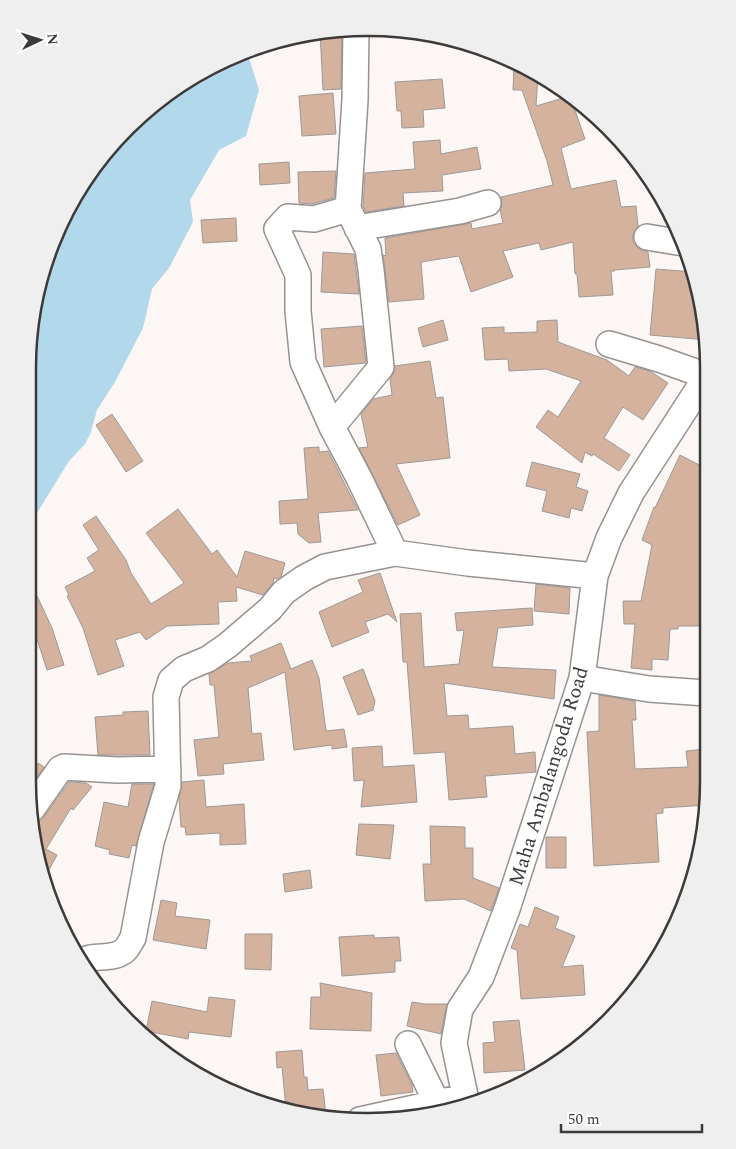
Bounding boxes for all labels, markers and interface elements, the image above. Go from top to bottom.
north arrow [15,15,65,65]
text: N [42,33,63,46]
street label: Maha Ambalangoda Road [501,663,597,890]
scale bar [561,1102,702,1134]
text: 50 m [568,1108,600,1131]

